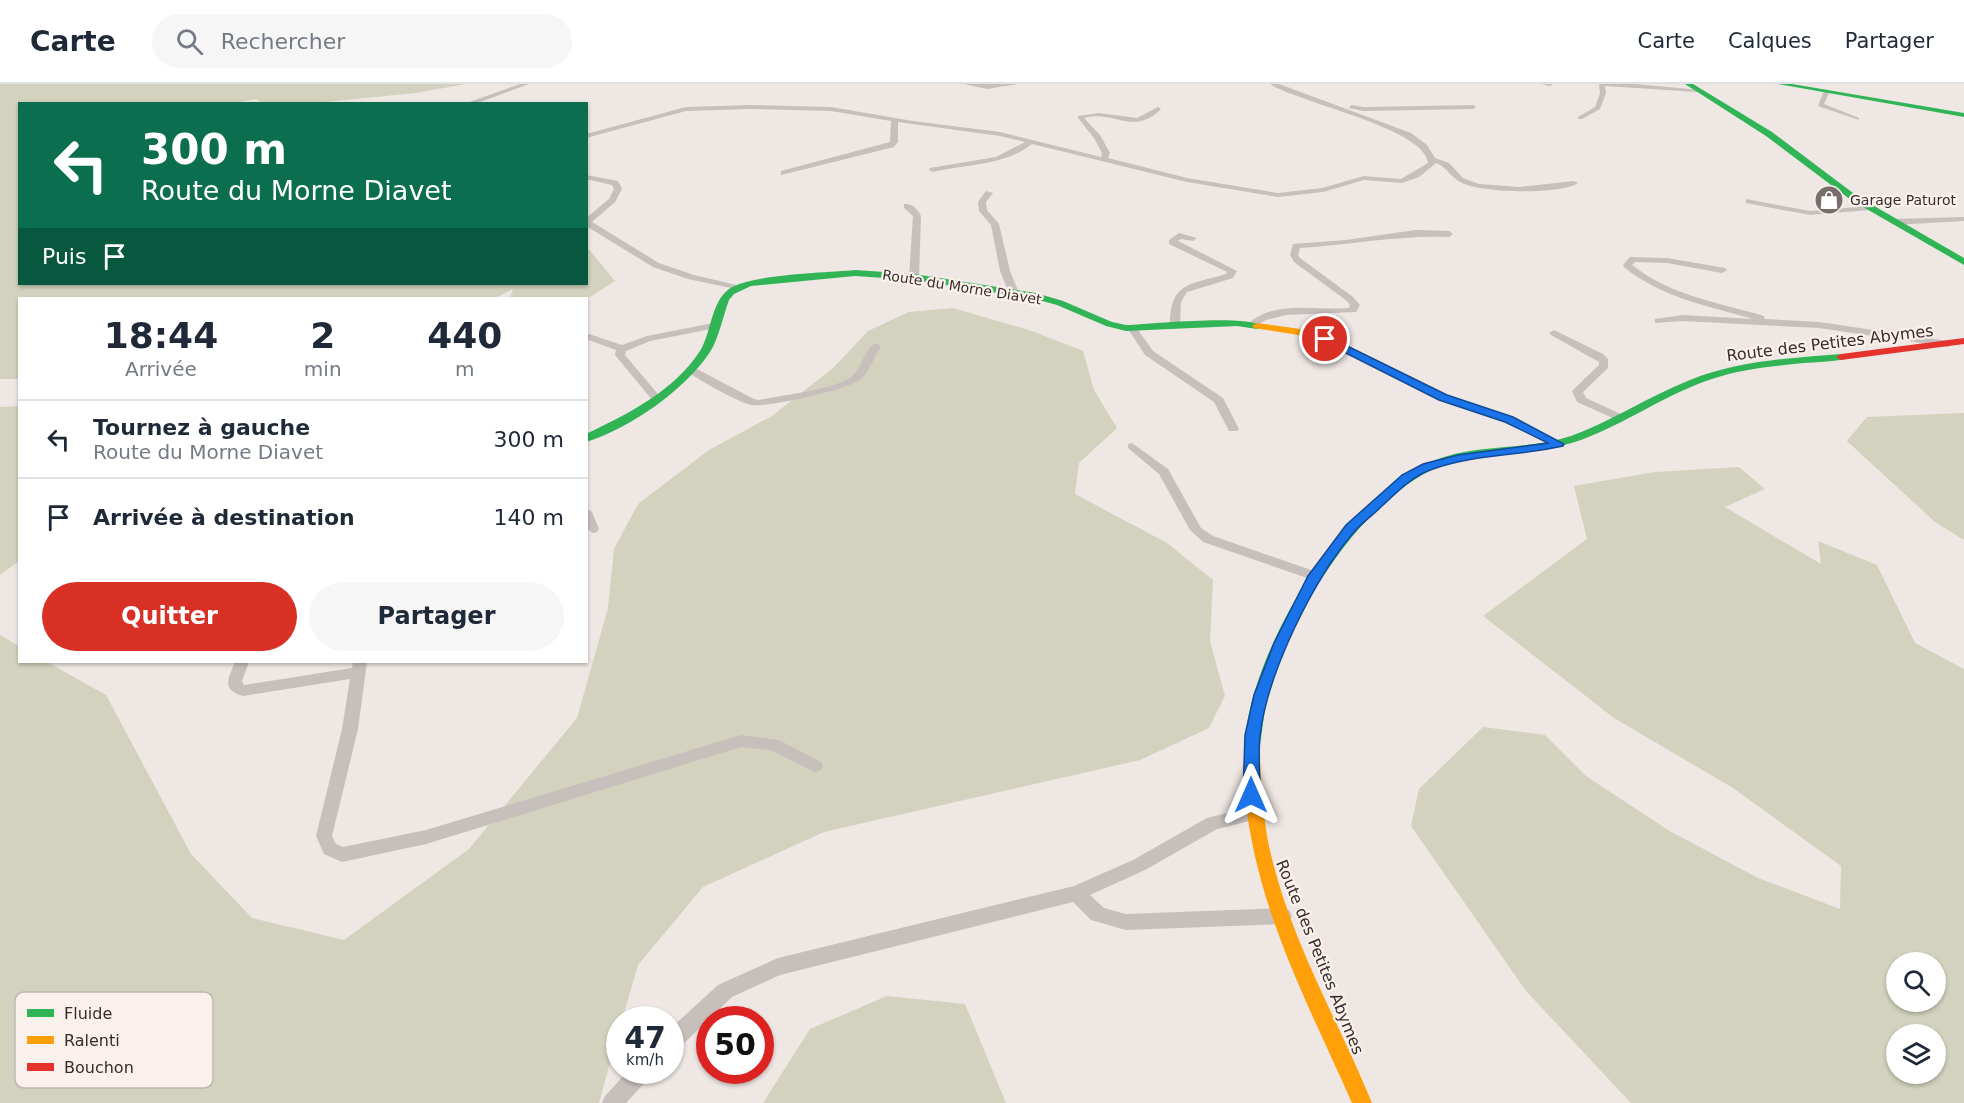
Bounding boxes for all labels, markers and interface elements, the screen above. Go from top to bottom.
search box [152,14,572,68]
text: Carte [30,25,116,58]
icon: search [173,25,206,58]
text: Rechercher [221,29,345,54]
text: Carte [1638,29,1695,53]
text: Calques [1728,29,1812,53]
text: Partager [1845,29,1934,53]
text: 300 m [141,125,287,174]
icon: left [42,126,120,204]
text: Route du Morne Diavet [141,175,452,206]
shop icon: Garage Paturot [1813,184,1845,216]
place label: Garage Paturot [1850,192,1956,208]
icon: arrive [98,240,131,273]
text: Puis [42,244,86,269]
street label: Route du Morne Diavet [881,267,1043,308]
pin [1299,313,1350,364]
text: 18:44 [104,315,218,356]
text: 2 [310,315,335,356]
text: 440 [427,315,502,356]
street label: Route des Petites Abymes [1725,321,1935,365]
icon: arrive [1308,322,1341,355]
text: Arrivée [125,357,197,381]
text: min [304,357,342,381]
text: m [455,357,475,381]
text: Tournez à gauche [93,415,310,440]
icon: left [42,423,75,456]
text: 300 m [494,427,564,452]
text: Route du Morne Diavet [93,440,323,464]
icon: arrive [42,501,75,534]
text: Arrivée à destination [93,505,355,530]
text: 140 m [494,505,564,530]
button: Quitter [42,582,297,651]
button: Partager [309,582,564,651]
position arrow [1219,763,1283,827]
street label: Route des Petites Abymes [1272,857,1368,1057]
map controls [1886,952,1946,1084]
button: search [1886,952,1946,1012]
legend [15,992,213,1088]
text: Fluide [64,1004,112,1023]
speed limit sign: 50 [696,1006,774,1084]
text: 47 [624,1020,666,1055]
button: layers [1886,1024,1946,1084]
text: Ralenti [64,1031,120,1050]
text: km/h [626,1051,664,1069]
text: Bouchon [64,1058,134,1077]

